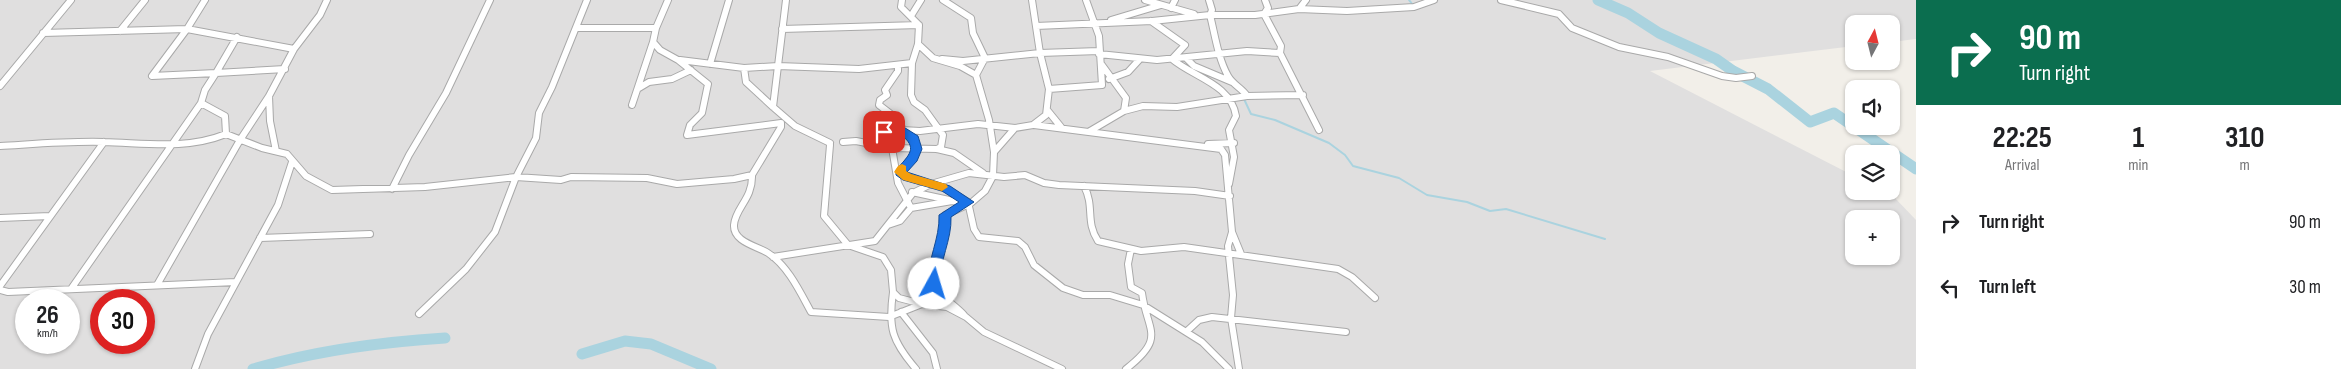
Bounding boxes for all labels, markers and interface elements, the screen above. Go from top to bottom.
north arrow [1845,15,1900,70]
map controls [1845,15,1900,265]
text: 90 m [2019,17,2081,60]
icon: right [1936,20,2001,85]
text: Turn right [2019,60,2090,87]
button: sound [1845,80,1900,135]
pin [863,111,905,153]
icon: arrive [870,118,898,146]
text: 22:25 [1993,120,2052,156]
text: 1 [2133,120,2144,156]
text: 310 [2225,120,2264,156]
button: layers [1845,145,1900,200]
text: Arrival [2005,156,2039,175]
text: min [2128,156,2148,175]
text: m [2240,156,2250,175]
icon: right [1936,209,1964,237]
button: + [1845,210,1900,265]
text: Turn right [1979,211,2044,234]
text: 90 m [2289,211,2321,234]
position arrow [907,257,959,309]
icon: left [1936,274,1964,302]
text: Turn left [1979,276,2036,299]
text: 30 m [2289,276,2321,299]
speed limit sign: 30 [90,289,155,354]
text: 26 [36,300,59,331]
text: km/h [37,326,58,341]

